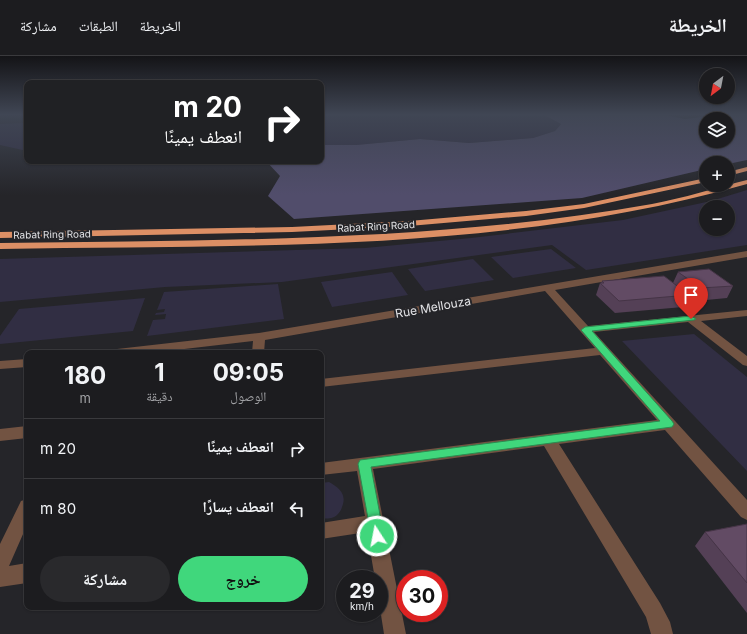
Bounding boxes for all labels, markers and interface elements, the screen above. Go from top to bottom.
text: الخريطة [669,14,727,37]
text: مشاركة [20,17,57,34]
text: الطبقات [79,17,118,34]
text: الخريطة [140,17,181,34]
north arrow [699,68,735,104]
map controls [699,68,735,236]
text: 20 m [173,90,242,124]
icon: right [256,96,308,148]
button: layers [699,112,735,148]
text: انعطف يمينًا [164,126,242,147]
button: + [699,156,735,192]
button: − [699,200,735,236]
street label: Rabat Ring Road [337,218,415,234]
street label: Rabat Ring Road [13,227,91,241]
pin [674,278,708,319]
icon: arrive [680,284,702,306]
street label: Rue Mellouza [394,293,472,321]
text: 1 [154,358,165,387]
text: 09:05 [213,358,284,387]
text: 180 [64,361,106,390]
text: دقيقة [146,388,173,404]
text: الوصول [230,388,266,404]
text: m [79,390,91,406]
text: انعطف يمينًا [207,437,274,456]
icon: right [286,438,308,460]
text: 20 m [40,439,76,458]
text: انعطف يسارًا [202,497,274,516]
icon: left [286,498,308,520]
text: 80 m [40,499,76,518]
position arrow [356,515,398,557]
button: مشاركة [40,556,170,602]
button: خروج [178,556,308,602]
speed limit sign: 30 [396,570,448,622]
text: 29 [349,579,375,603]
text: km/h [350,600,374,612]

